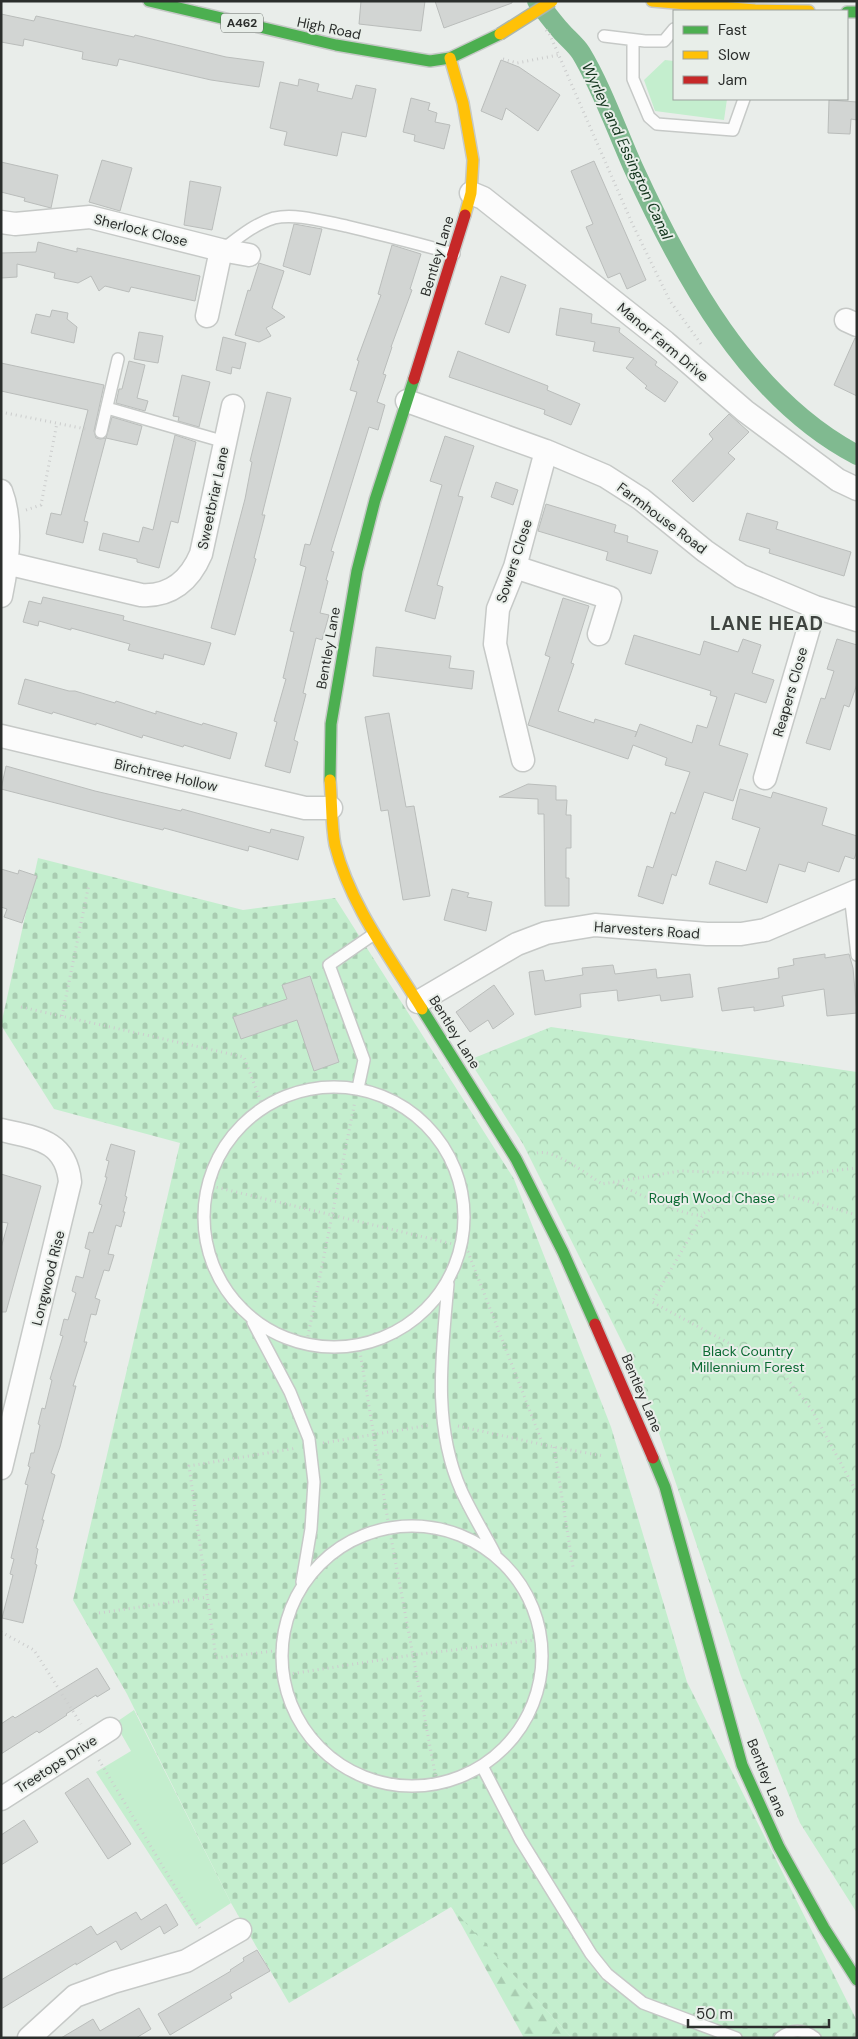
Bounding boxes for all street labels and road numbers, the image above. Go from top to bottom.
street label: High Road [295,12,363,44]
road number: A462 [221,13,263,32]
street label: Sherlock Close [92,210,190,250]
street label: Bentley Lane [416,214,458,298]
street label: Manor Farm Drive [614,299,712,385]
street label: Sweetbriar Lane [193,445,233,551]
street label: Farmhouse Road [613,478,711,558]
street label: Sowers Close [492,517,536,605]
street label: Bentley Lane [312,605,344,691]
street label: Reapers Close [769,645,811,739]
street label: Birchtree Hollow [113,754,220,796]
street label: Harvesters Road [594,917,700,943]
street label: Bentley Lane [425,992,485,1072]
street label: Longwood Rise [27,1229,69,1327]
street label: Bentley Lane [617,1351,667,1435]
street label: Treetops Drive [12,1731,100,1797]
street label: Bentley Lane [743,1736,791,1820]

